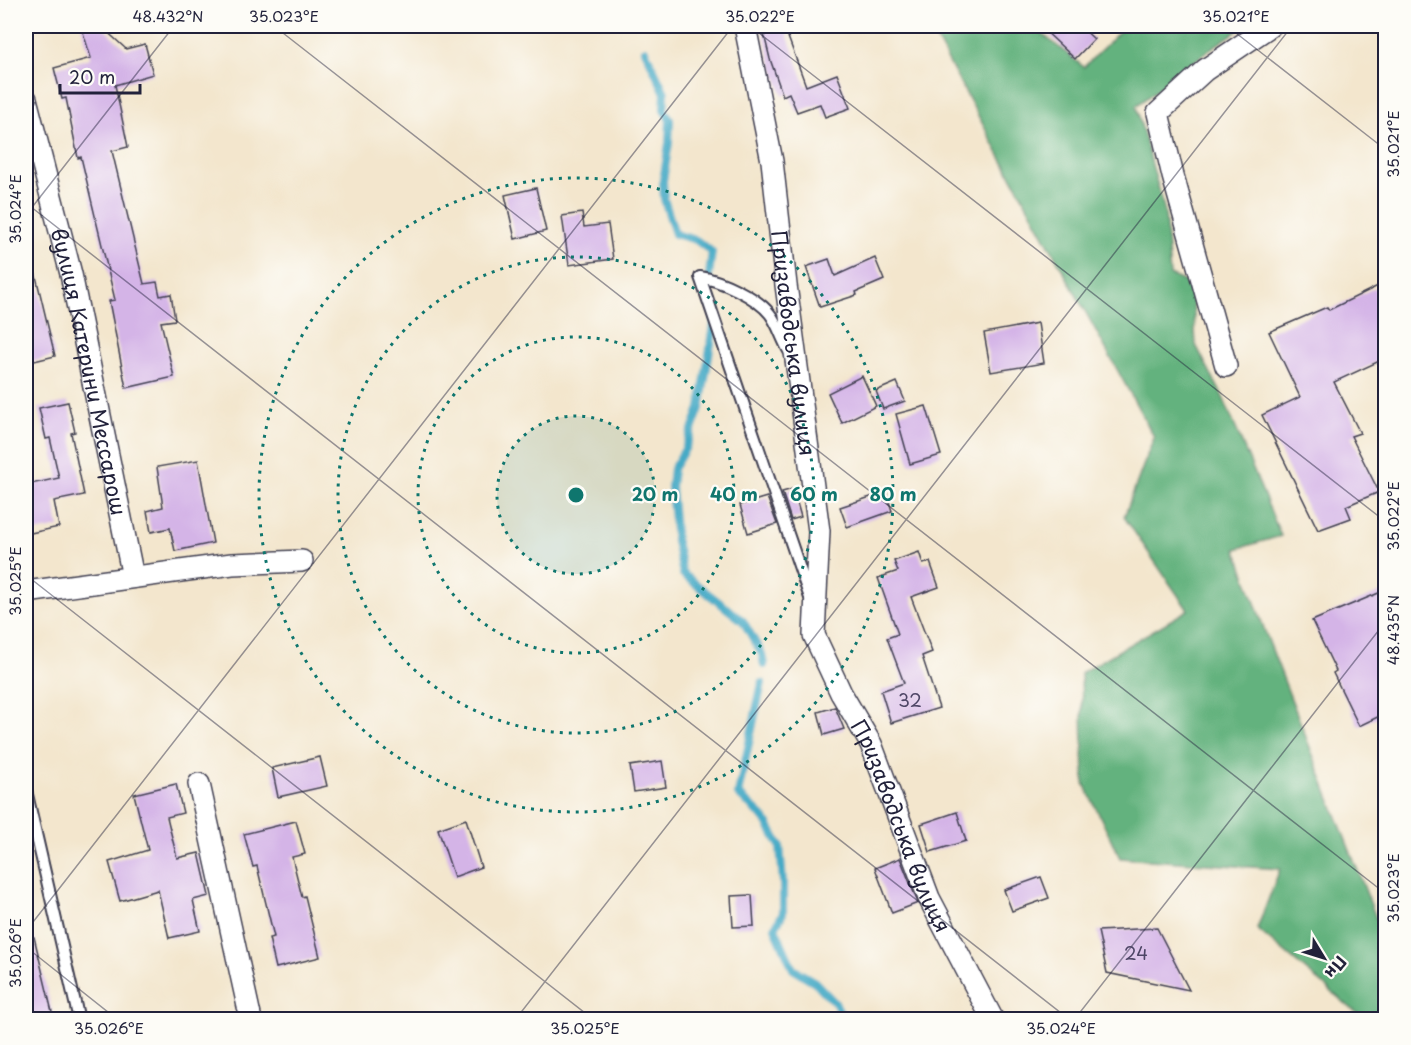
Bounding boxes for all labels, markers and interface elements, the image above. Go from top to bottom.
text: 48.432°N [132,4,204,27]
text: 35.023°E [249,4,319,27]
text: 35.022°E [725,4,795,27]
text: 35.021°E [1202,4,1270,27]
scale bar [60,57,140,95]
text: 20 m [69,63,115,90]
text: 35.021°E [1381,110,1404,178]
text: 35.024°E [3,174,26,244]
street label: вулиця Катерини Мессарош [44,224,136,518]
street label: Призаводська вулиця [764,228,825,458]
text: 20 m [632,480,678,507]
text: 40 m [710,480,758,507]
text: 60 m [790,480,838,507]
text: 80 m [869,480,917,507]
text: 35.022°E [1381,481,1404,551]
centre of rings [566,485,586,505]
text: 35.025°E [3,546,26,616]
text: 48.435°N [1381,595,1404,665]
house number: 32 [898,686,922,713]
street label: Призаводська вулиця [844,713,960,937]
text: 35.023°E [1381,853,1404,923]
text: 35.026°E [3,918,26,988]
north arrow [1294,928,1354,988]
house number: 24 [1124,939,1148,966]
text: Пн [1320,951,1353,984]
text: 35.026°E [74,1016,144,1039]
text: 35.025°E [550,1016,620,1039]
text: 35.024°E [1026,1016,1096,1039]

